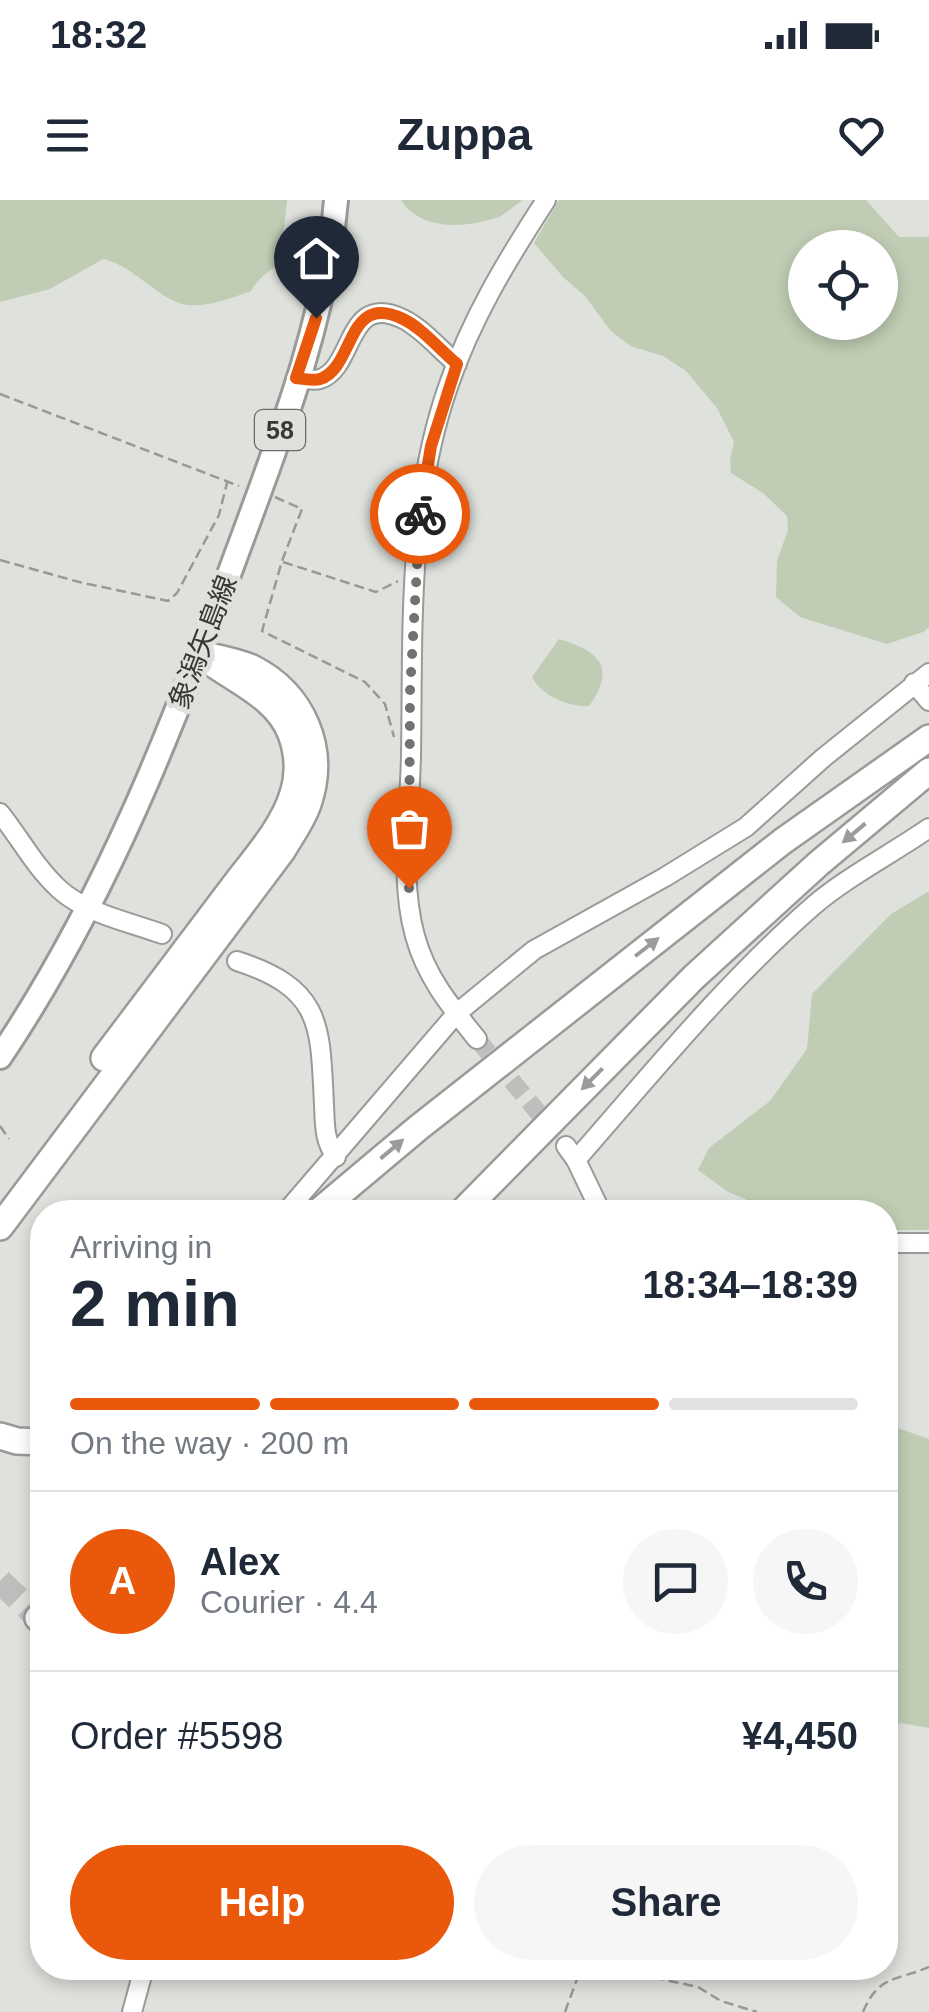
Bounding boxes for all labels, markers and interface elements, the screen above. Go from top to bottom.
text: 18:32 [50,14,147,56]
icon: menu [40,108,95,163]
icon: heart [834,108,889,163]
text: Zuppa [397,109,532,160]
pin [274,216,359,319]
map controls [788,230,898,340]
button: locate [788,230,898,340]
icon: home [289,231,344,286]
road number: 58 [255,410,305,450]
courier [370,464,470,564]
icon: bike [393,487,448,542]
street label: 象潟矢島線 [163,571,243,713]
pin [367,786,452,889]
icon: bag [382,801,437,856]
one-way arrow [842,822,867,844]
one-way arrow [634,938,660,958]
one-way arrow [580,1067,604,1091]
one-way arrow [380,1139,405,1161]
text: Arriving in [70,1229,212,1265]
text: 18:34–18:39 [642,1264,858,1306]
text: 2 min [70,1267,240,1340]
text: On the way · 200 m [70,1425,349,1461]
button: chat [623,1529,728,1634]
button: phone [753,1529,858,1634]
text: Alex [200,1541,280,1583]
text: A [109,1560,136,1602]
text: Courier · 4.4 [200,1584,378,1620]
text: Order #5598 [70,1715,283,1757]
text: ¥4,450 [742,1715,858,1757]
button: Help [70,1845,454,1960]
button: Share [474,1845,858,1960]

